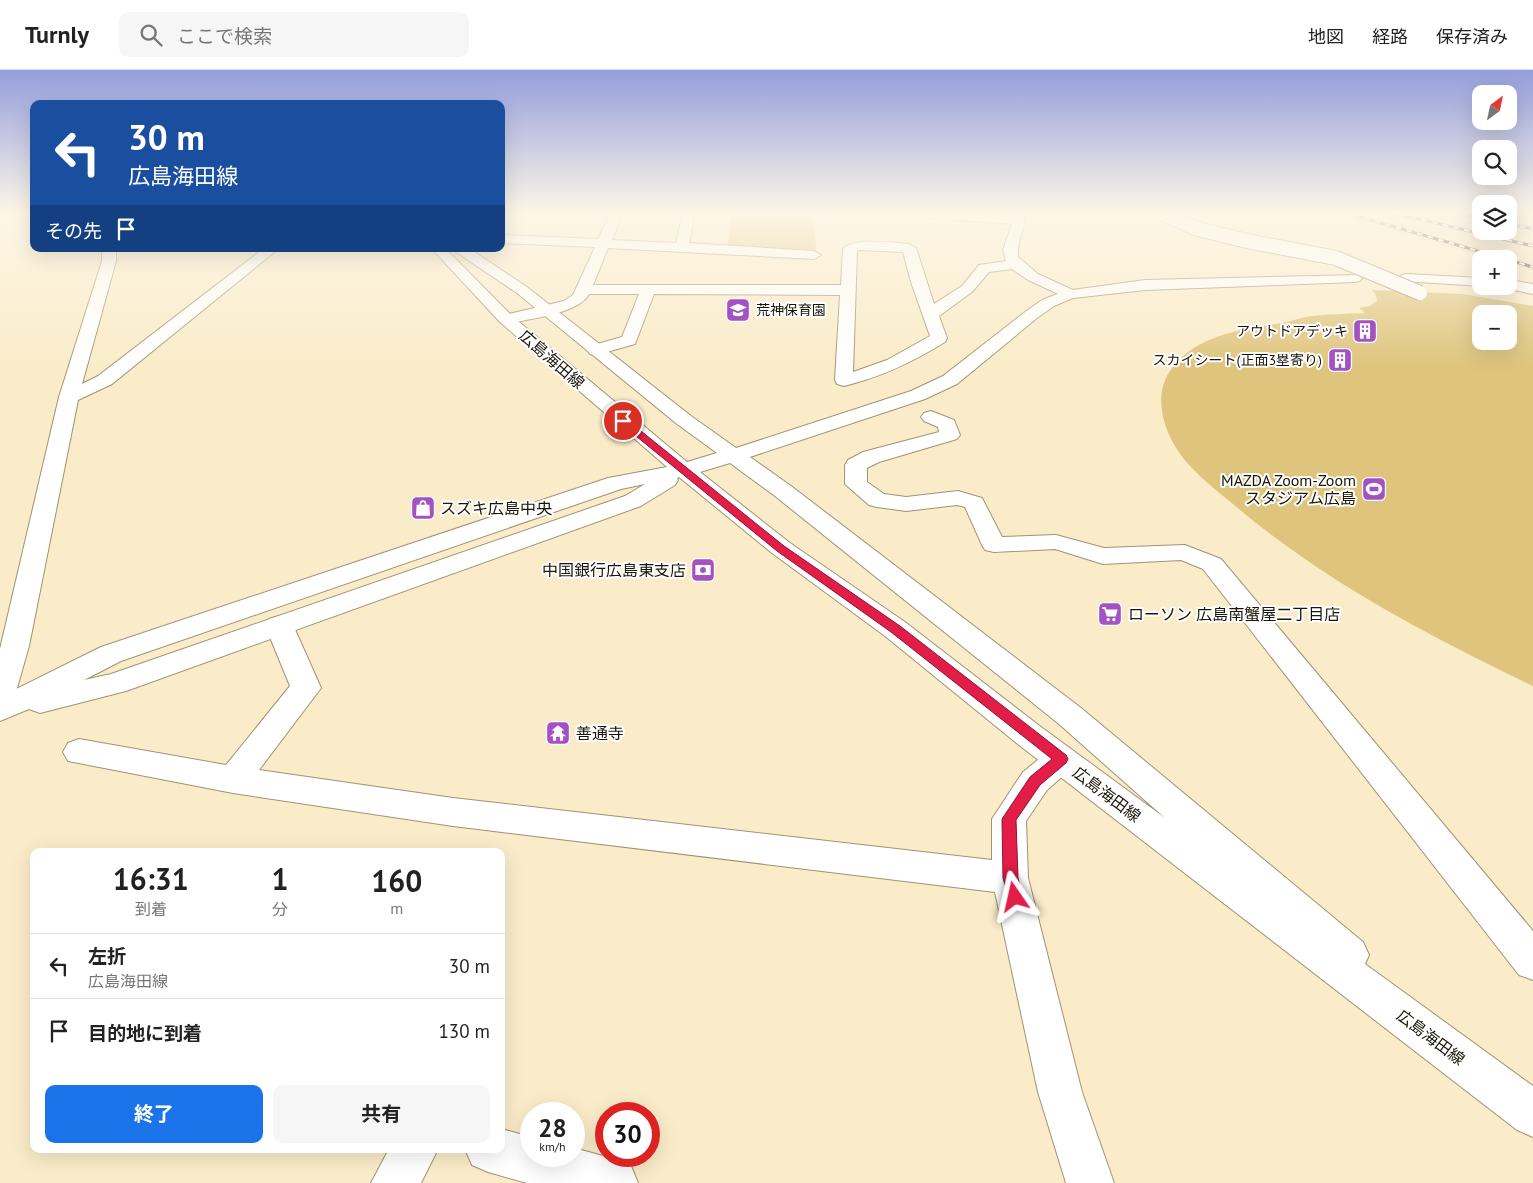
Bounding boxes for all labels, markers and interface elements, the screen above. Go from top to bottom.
search box [119,12,469,57]
text: Turnly [25,19,89,50]
icon: search [137,21,165,49]
text: ここで検索 [177,24,272,48]
text: 地図 [1308,25,1344,48]
text: 経路 [1372,25,1408,48]
text: 保存済み [1436,25,1508,48]
north arrow [1472,85,1518,130]
map controls [1472,85,1517,350]
text: 30 m [128,114,205,160]
icon: left [45,120,110,185]
button: search [1472,140,1517,185]
text: 広島海田線 [128,162,238,190]
button: layers [1472,195,1517,240]
icon: arrive [112,215,140,243]
text: その先 [45,219,102,243]
button: + [1472,250,1517,295]
school or university icon: 荒神保育園 [725,297,751,323]
place label: 荒神保育園 [756,301,826,319]
button: − [1472,305,1517,350]
building icon: アウトドアデッキ [1352,318,1378,344]
place label: アウトドアデッキ [1236,322,1348,340]
street label: 広島海田線 [515,325,589,393]
building icon: スカイシート(正面3塁寄り) [1327,347,1353,373]
place label: スカイシート(正面3塁寄り) [1153,351,1322,369]
pin [602,400,644,442]
icon: arrive [609,407,637,435]
place label: MAZDA Zoom-Zoom スタジアム広島 [1221,470,1356,508]
sports icon: MAZDA Zoom-Zoom スタジアム広島 [1361,476,1387,502]
shop icon: スズキ広島中央 [410,495,436,521]
place label: スズキ広島中央 [440,498,552,518]
bank icon: 中国銀行広島東支店 [690,557,716,583]
place label: 中国銀行広島東支店 [542,560,686,580]
supermarket icon: ローソン 広島南蟹屋二丁目店 [1097,601,1123,627]
place label: ローソン 広島南蟹屋二丁目店 [1128,604,1340,624]
temple icon: 善通寺 [545,720,571,746]
place label: 善通寺 [576,723,624,743]
street label: 広島海田線 [1069,762,1145,826]
text: 16:31 [113,859,189,898]
text: 1 [272,859,289,898]
text: 160 [371,861,422,900]
position arrow [988,870,1040,922]
text: m [390,898,403,918]
text: 到着 [135,899,167,919]
text: 分 [272,899,288,919]
text: 左折 [88,944,126,968]
icon: left [45,952,73,980]
text: 30 m [449,954,490,978]
text: 広島海田線 [88,971,168,991]
street label: 広島海田線 [1393,1005,1469,1069]
icon: arrive [45,1017,73,1045]
text: 130 m [438,1019,490,1043]
text: 目的地に到着 [88,1021,202,1045]
button: 終了 [45,1085,263,1143]
button: 共有 [273,1085,490,1143]
speed limit sign: 30 [595,1102,660,1167]
text: 28 [538,1112,567,1144]
text: km/h [539,1139,566,1154]

